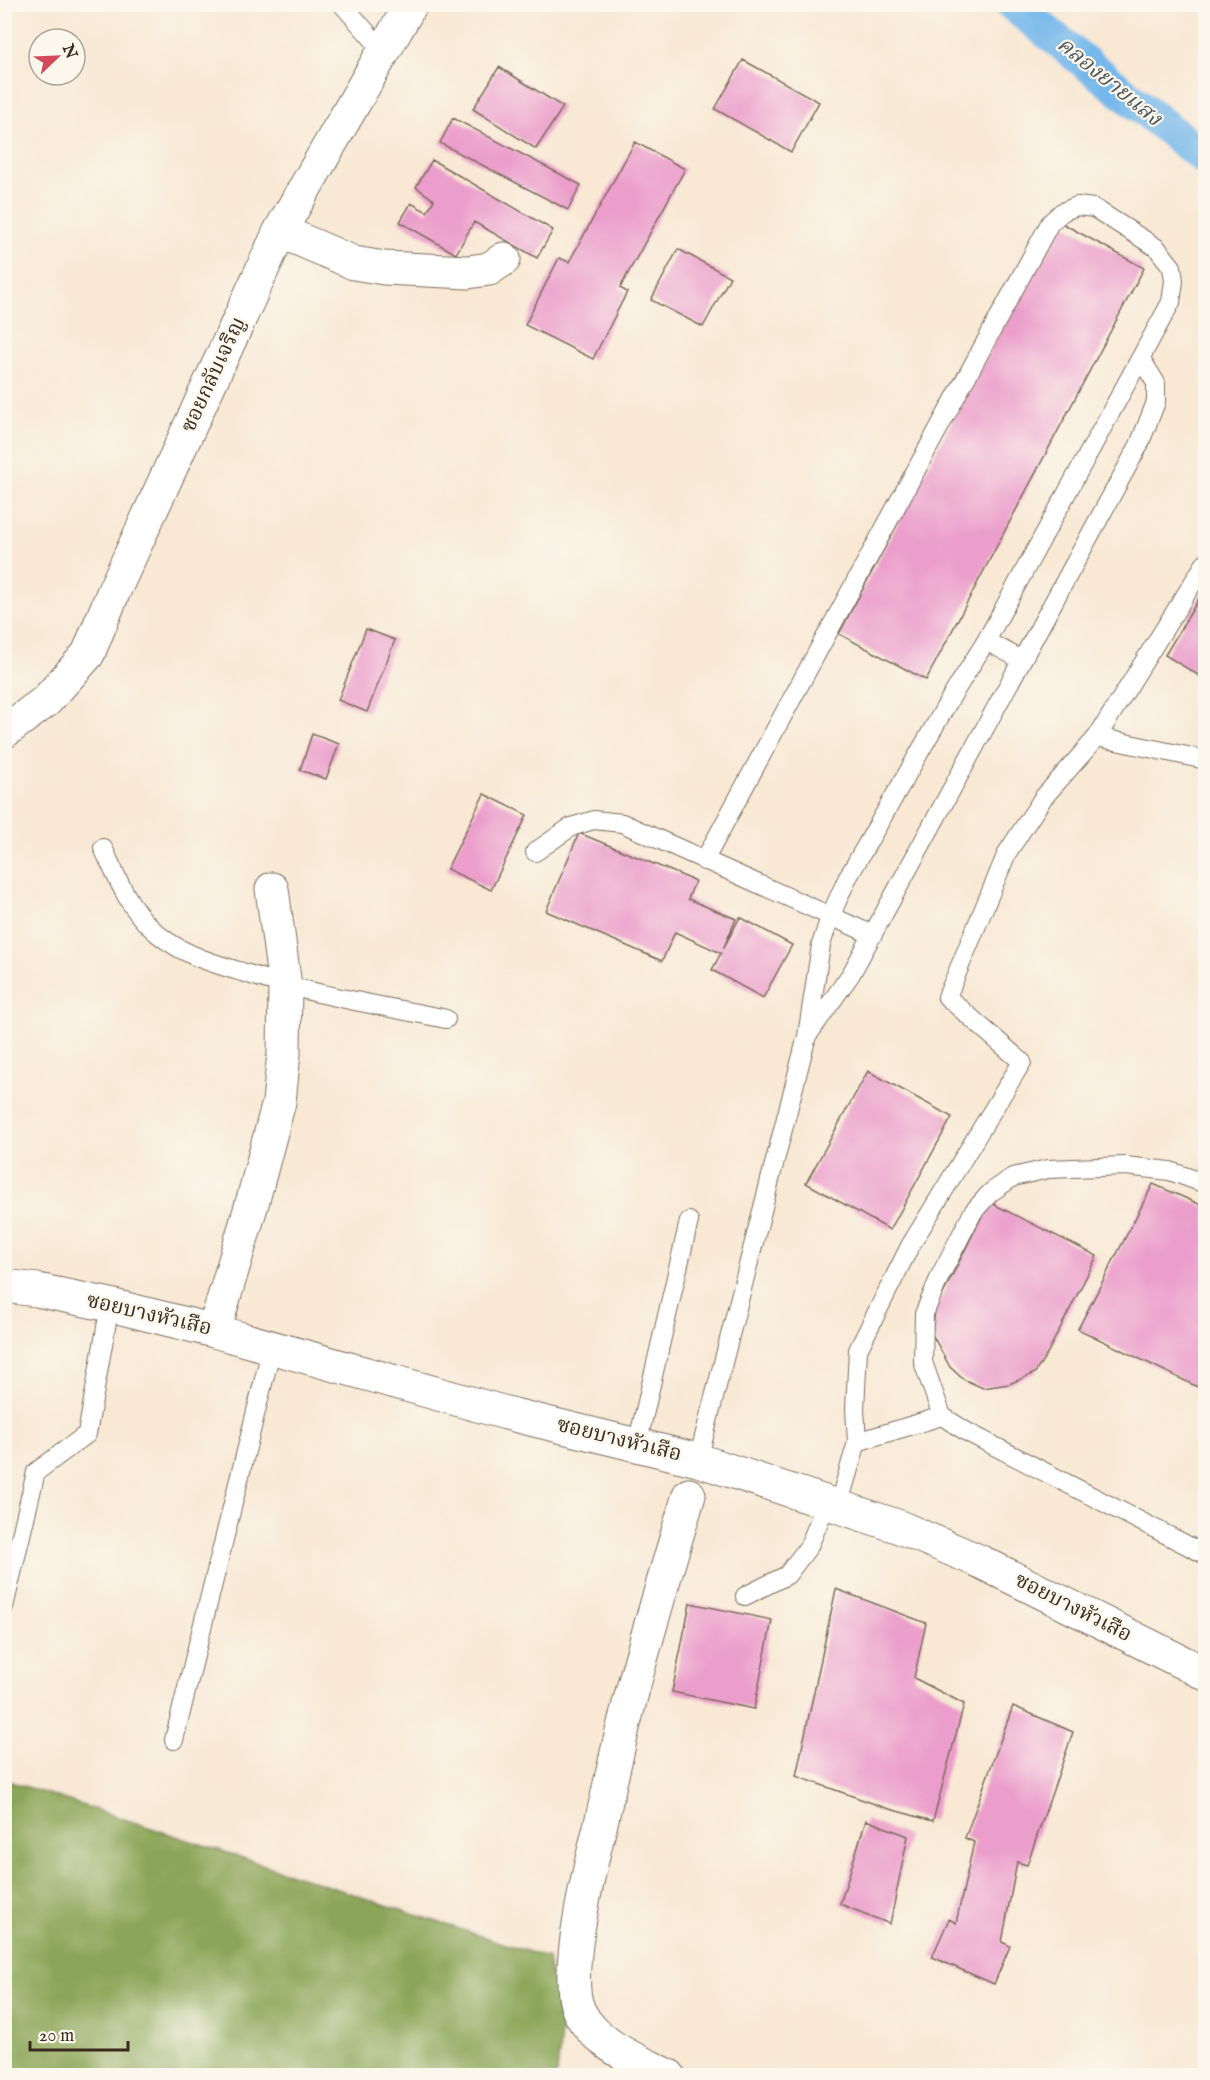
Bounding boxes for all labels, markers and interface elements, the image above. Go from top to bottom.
north arrow [27,27,87,87]
water label: คลองยายแสง [1051,31,1168,133]
text: N [57,41,81,62]
street label: ซอยกลับเจริญ [176,313,252,437]
street label: ซอยบางหัวเสือ [84,1287,214,1343]
street label: ซอยบางหัวเสือ [554,1411,684,1469]
street label: ซอยบางหัวเสือ [1010,1567,1136,1649]
scale bar [30,2014,128,2052]
text: 20 m [39,2025,74,2048]

